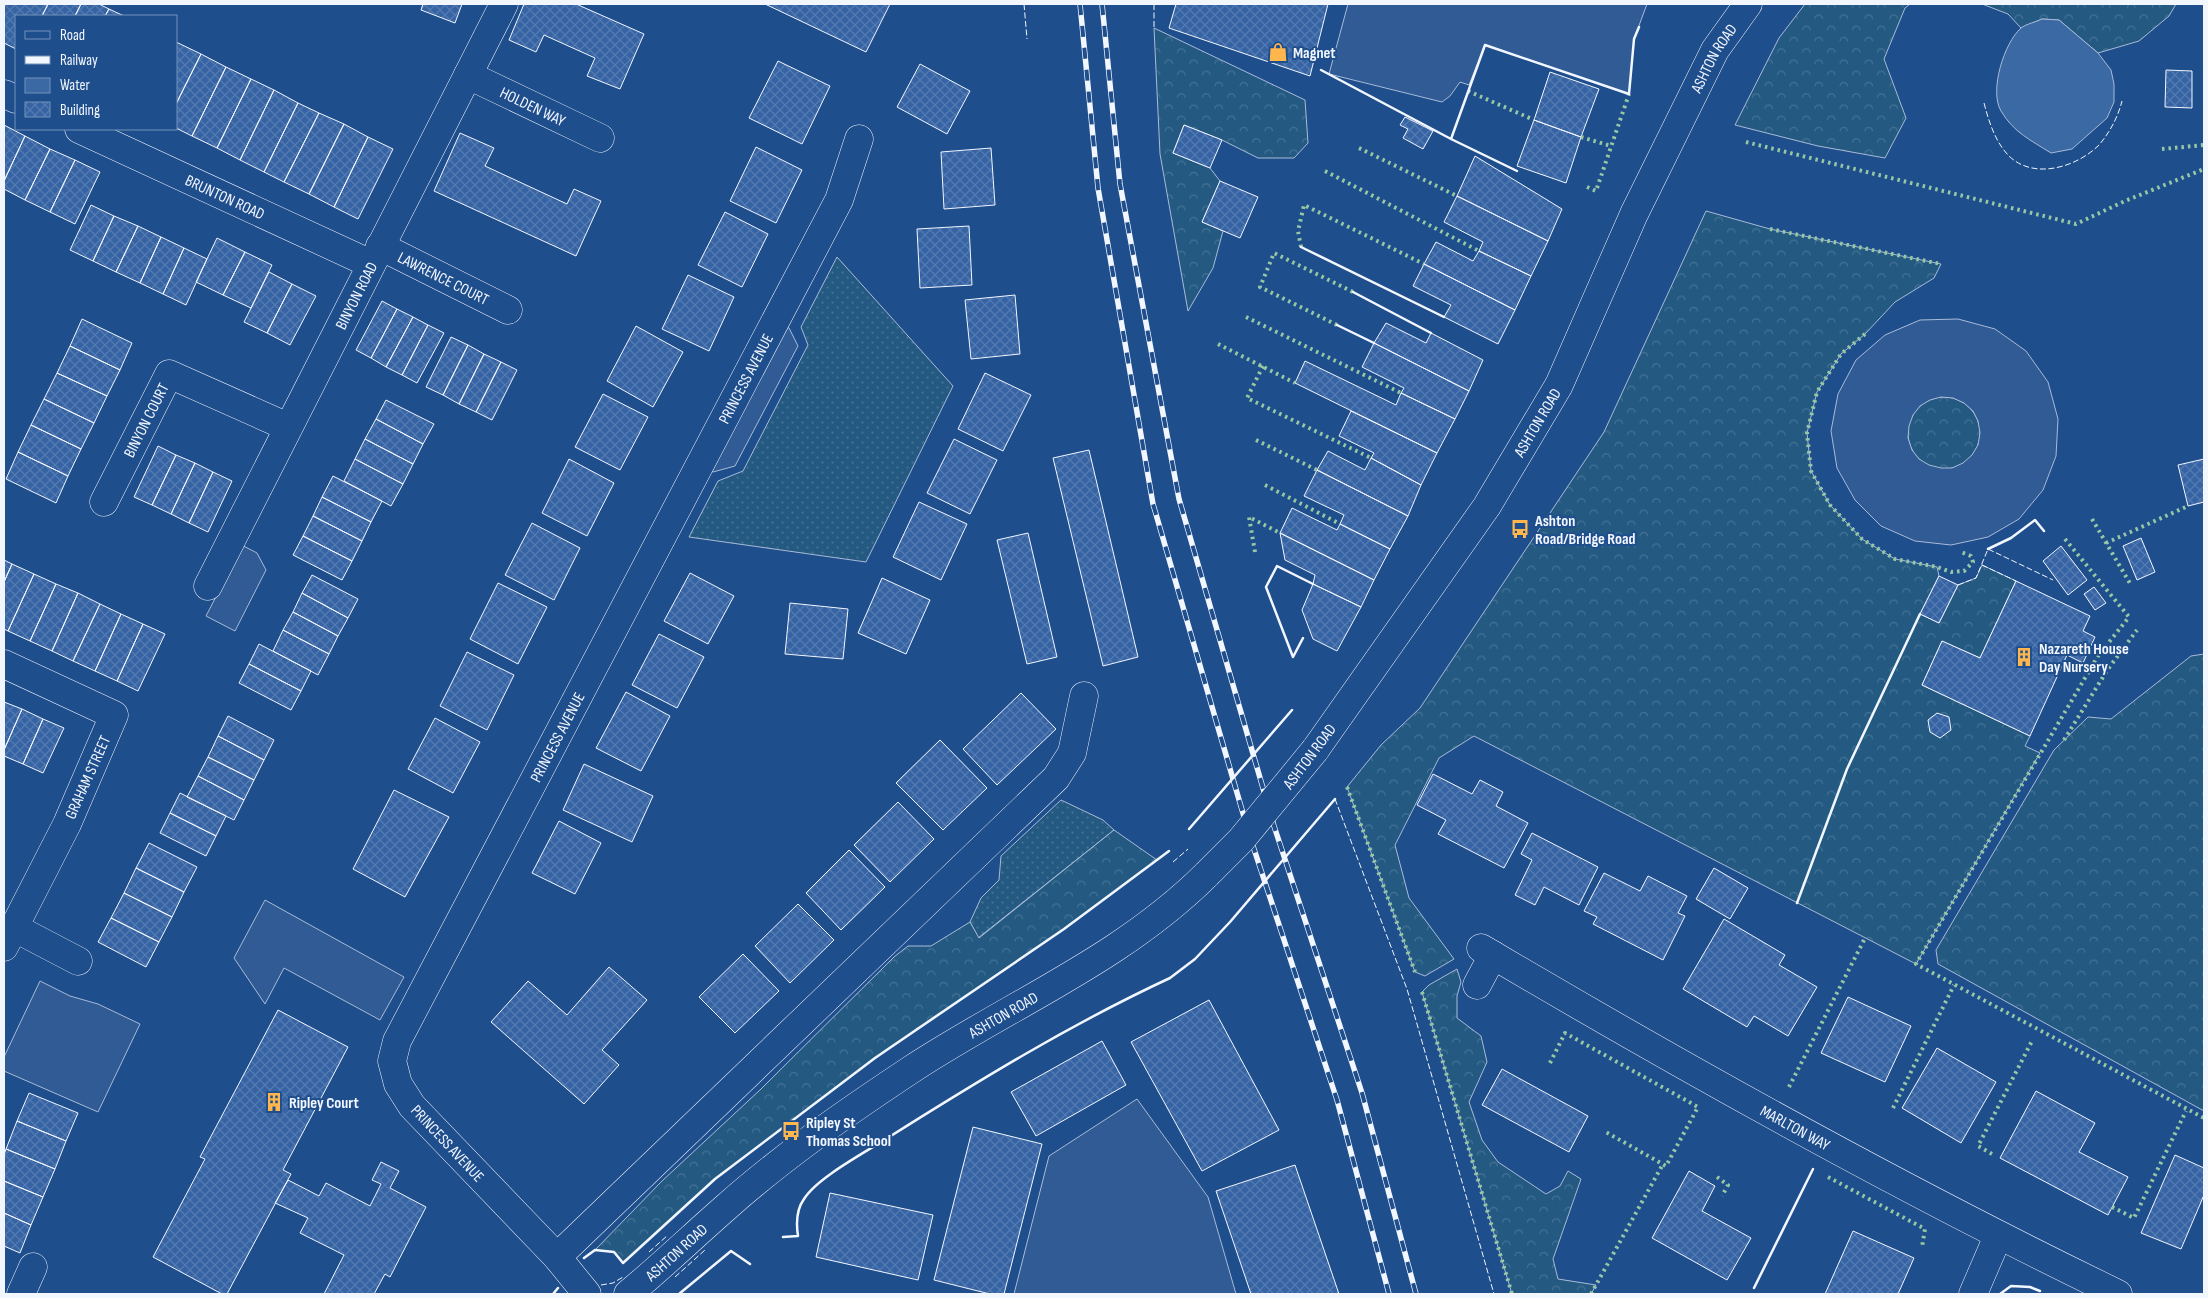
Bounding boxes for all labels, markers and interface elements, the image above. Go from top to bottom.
legend [15,15,178,130]
street label: ASHTON ROAD [1687,21,1742,97]
text: Road [60,26,85,45]
shop icon: Magnet [1267,41,1289,63]
place label: Magnet [1293,44,1336,63]
text: Railway [60,51,98,70]
text: Water [60,76,91,95]
street label: HOLDEN WAY [497,84,568,131]
text: Building [60,101,100,120]
street label: BRUNTON ROAD [182,171,267,224]
street label: LAWRENCE COURT [394,248,492,310]
street label: BINYON ROAD [332,259,382,333]
street label: PRINCESS AVENUE [715,331,778,427]
street label: BINYON COURT [120,380,174,461]
street label: ASHTON ROAD [1510,385,1566,462]
place label: Ashton Road/Bridge Road [1534,512,1636,549]
bus stop icon: Ashton Road/Bridge Road [1509,518,1531,540]
place label: Nazareth House Day Nursery [2039,640,2129,677]
building icon: Nazareth House Day Nursery [2013,646,2035,668]
street label: PRINCESS AVENUE [527,689,590,786]
street label: ASHTON ROAD [1279,721,1341,794]
street label: GRAHAM STREET [61,732,115,822]
street label: ASHTON ROAD [965,988,1042,1043]
building icon: Ripley Court [263,1091,285,1113]
place label: Ripley Court [289,1094,359,1113]
street label: PRINCESS AVENUE [406,1101,488,1187]
street label: MARLTON WAY [1757,1102,1833,1155]
place label: Ripley St Thomas School [806,1114,891,1151]
bus stop icon: Ripley St Thomas School [780,1120,802,1142]
street label: ASHTON ROAD [642,1220,712,1286]

